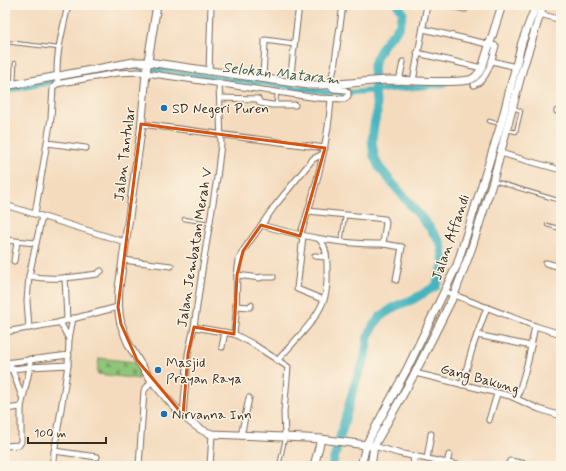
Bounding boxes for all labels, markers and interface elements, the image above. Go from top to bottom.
water label: Selokan Mataram [221,58,341,90]
place label: SD Negeri Puren [172,100,269,118]
marker: SD Negeri Puren [159,103,169,113]
street label: Jalan Tantular [110,106,140,202]
street label: Jalan Jembatan Merah V [173,166,217,328]
street label: Jalan Affandi [428,192,474,283]
place label: Masjid Prayan Raya [166,354,242,388]
street label: Gang Bakung [438,360,521,399]
marker: Masjid Prayan Raya [153,365,163,375]
place label: Nirvanna Inn [172,406,252,424]
marker: Nirvanna Inn [159,409,169,419]
scale bar [28,419,106,445]
text: 100 m [34,426,66,442]

